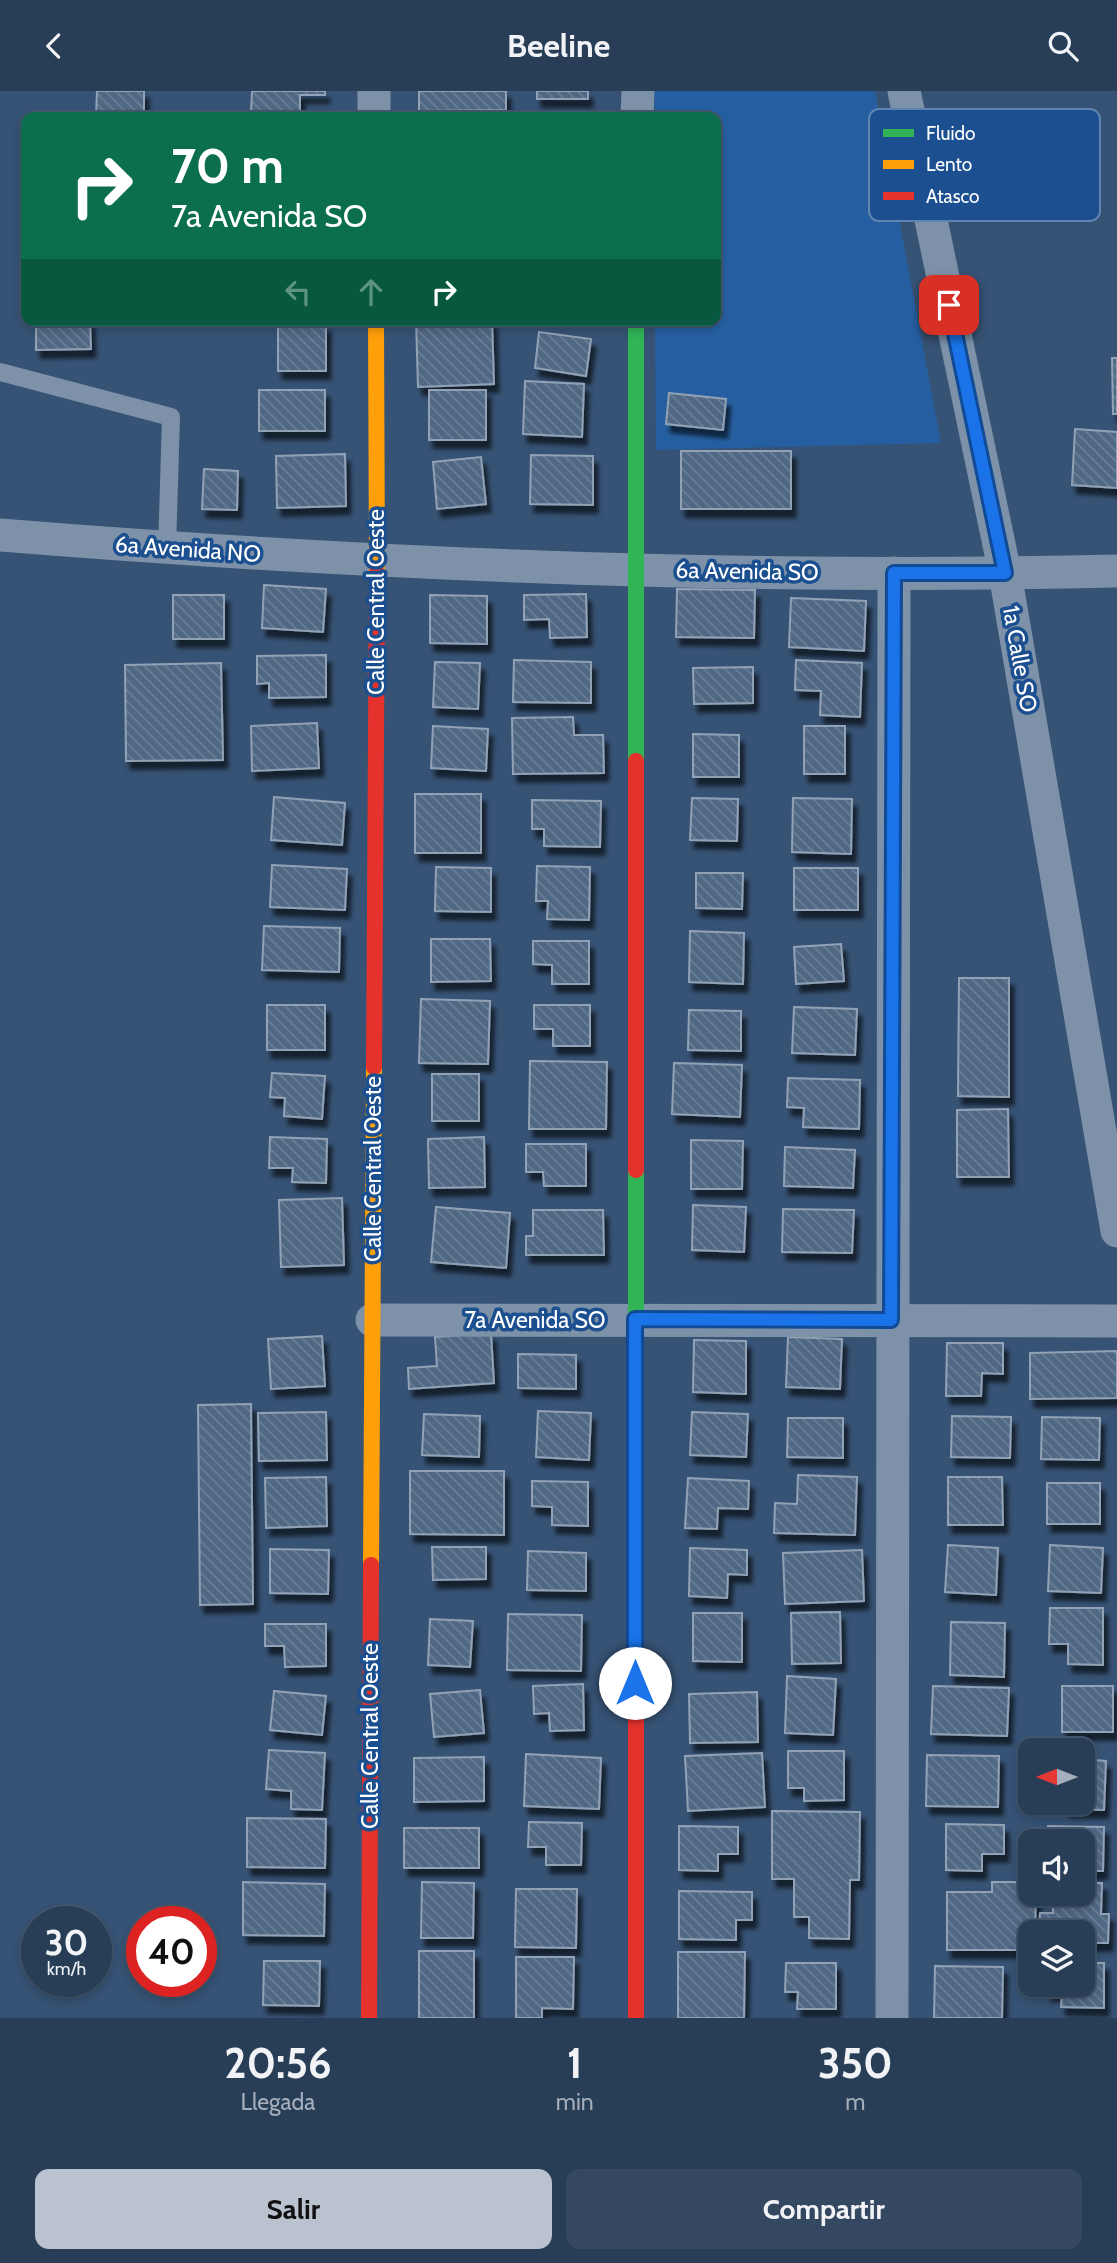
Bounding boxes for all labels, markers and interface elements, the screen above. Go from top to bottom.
text: Beeline [507,26,610,65]
icon: back [35,27,73,65]
icon: search [1044,27,1082,65]
legend [869,109,1100,221]
text: Fluido [926,122,975,145]
text: 70 m [171,136,284,195]
icon: right [56,140,147,231]
text: Lento [926,153,972,176]
text: Atasco [926,185,980,208]
text: 7a Avenida SO [171,196,367,235]
icon: left [279,273,317,311]
icon: ahead [352,273,390,311]
icon: right [425,273,463,311]
pin [919,275,979,335]
icon: arrive [930,286,968,324]
street label: Calle Central Oeste [362,509,390,695]
street label: 6a Avenida NO [114,530,262,568]
street label: 6a Avenida SO [675,556,819,586]
street label: 1a Calle SO [997,604,1043,714]
street label: Calle Central Oeste [359,1076,387,1262]
street label: 7a Avenida SO [464,1306,606,1334]
street label: Calle Central Oeste [356,1643,384,1829]
position arrow [598,1646,672,1720]
north arrow [1018,1738,1096,1815]
map controls [1018,1738,1095,1997]
button: sound [1018,1829,1095,1906]
speed limit sign: 40 [126,1906,217,1997]
button: layers [1018,1920,1095,1997]
text: 30 [45,1921,88,1964]
text: km/h [47,1958,86,1980]
text: 20:56 [224,2037,332,2089]
text: 1 [567,2037,583,2089]
text: 350 [818,2037,893,2089]
text: Llegada [240,2088,315,2116]
text: min [556,2088,594,2116]
text: m [845,2088,865,2116]
button: Salir [35,2169,552,2249]
button: Compartir [566,2169,1082,2249]

